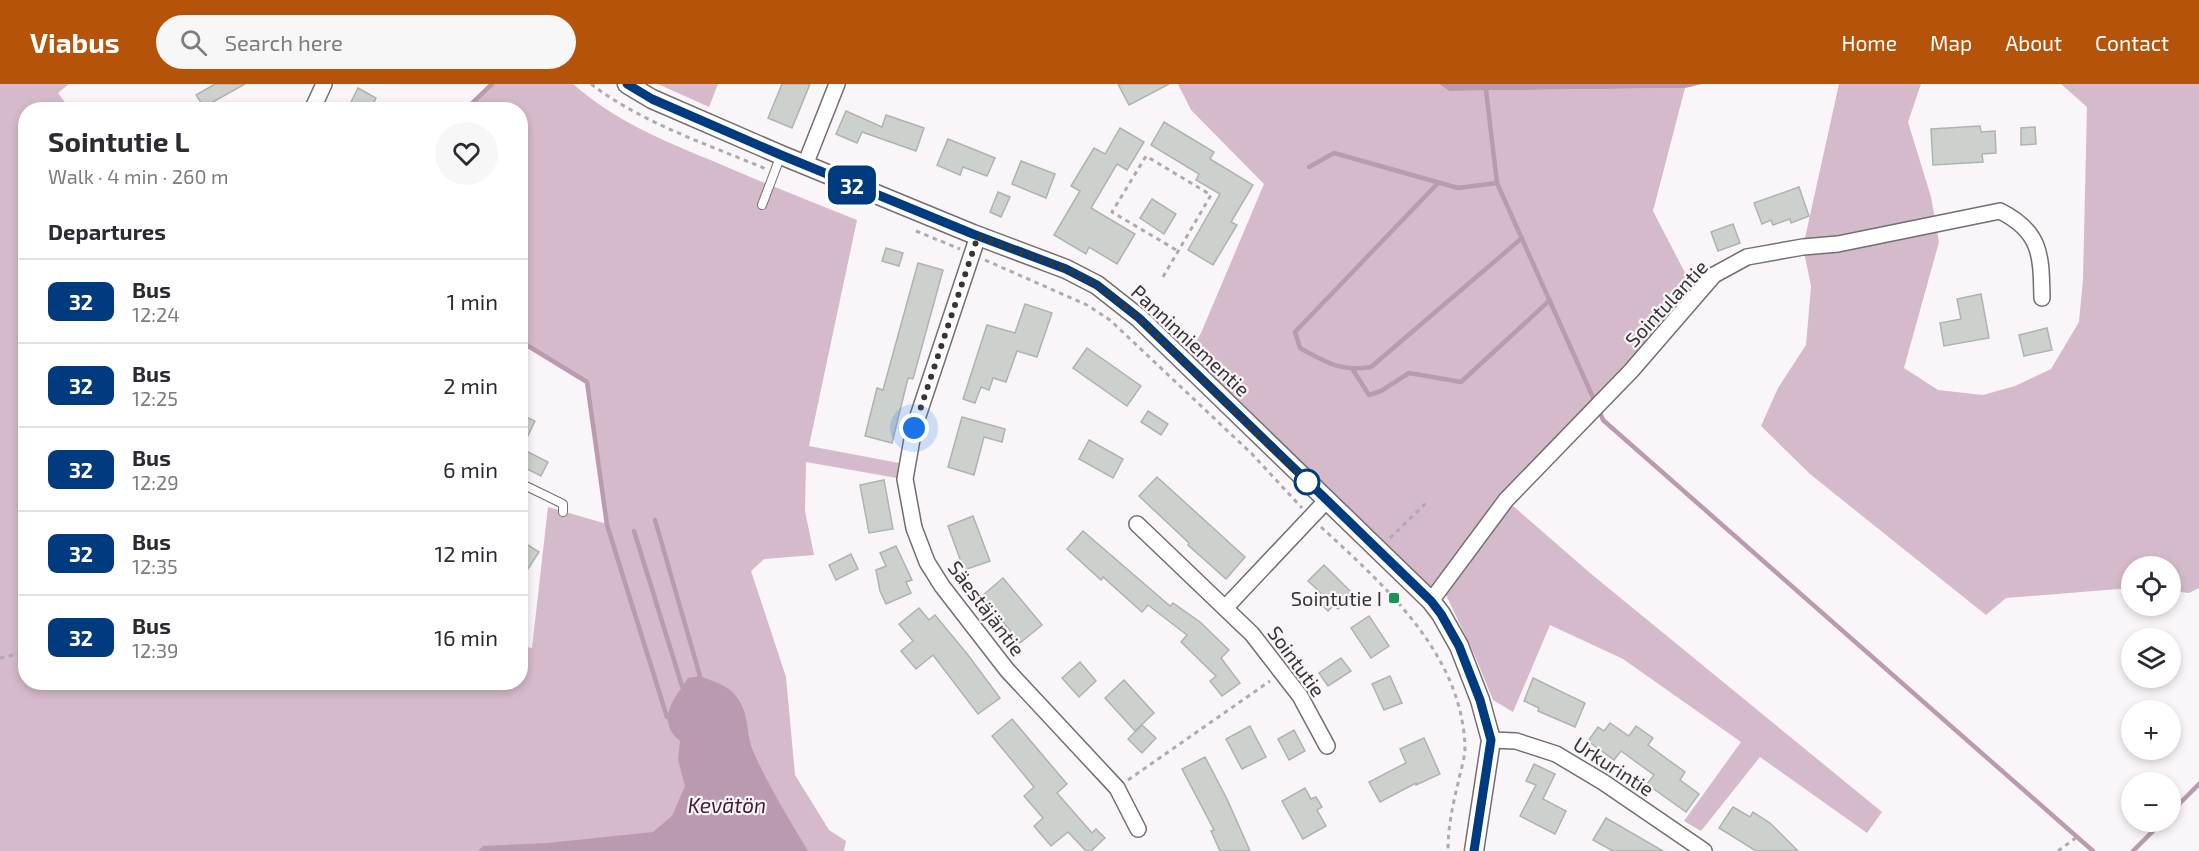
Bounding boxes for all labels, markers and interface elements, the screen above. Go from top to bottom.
search box [156,15,576,69]
text: Viabus [30,25,120,59]
icon: search [177,26,210,59]
text: Search here [225,29,343,55]
text: Home [1841,30,1897,55]
text: Map [1930,30,1972,55]
text: About [2005,30,2062,55]
text: Contact [2095,30,2169,55]
button: heart [435,122,498,185]
text: Sointutie L [48,124,190,158]
text: Walk · 4 min · 260 m [48,164,228,188]
line badge: 32 [825,166,879,204]
text: 32 [840,173,864,198]
text: Departures [48,218,166,244]
street label: Sointulantie [1620,255,1712,351]
text: Bus [132,276,171,302]
street label: Panninniementie [1127,279,1255,401]
text: 1 min [447,288,498,314]
text: 32 [69,289,93,314]
text: 12:24 [132,302,179,326]
text: Bus [132,360,171,386]
text: 2 min [443,372,498,398]
text: 32 [69,373,93,398]
text: 12:25 [132,386,178,410]
your location [899,413,929,443]
text: Bus [132,444,171,470]
text: 6 min [443,456,498,482]
text: 32 [69,457,93,482]
unlabelled marker [1294,469,1320,495]
text: 12:29 [132,470,179,494]
text: Bus [132,528,171,554]
text: 12 min [434,540,498,566]
text: 32 [69,541,93,566]
text: 12:35 [132,554,178,578]
street label: Säestäjäntie [944,556,1030,660]
map controls [2121,556,2181,832]
button: locate [2121,556,2181,616]
place label: Sointutie I [1291,586,1382,610]
marker: Sointutie I [1387,591,1401,605]
text: Bus [132,612,171,638]
street label: Sointutie [1263,621,1331,701]
text: 16 min [434,624,498,650]
text: 32 [69,625,93,650]
button: layers [2121,628,2181,688]
text: 12:39 [132,638,178,662]
button: + [2121,700,2181,760]
street label: Urkurintie [1569,731,1659,801]
button: − [2121,772,2181,832]
water label: Kevätön [688,792,766,817]

